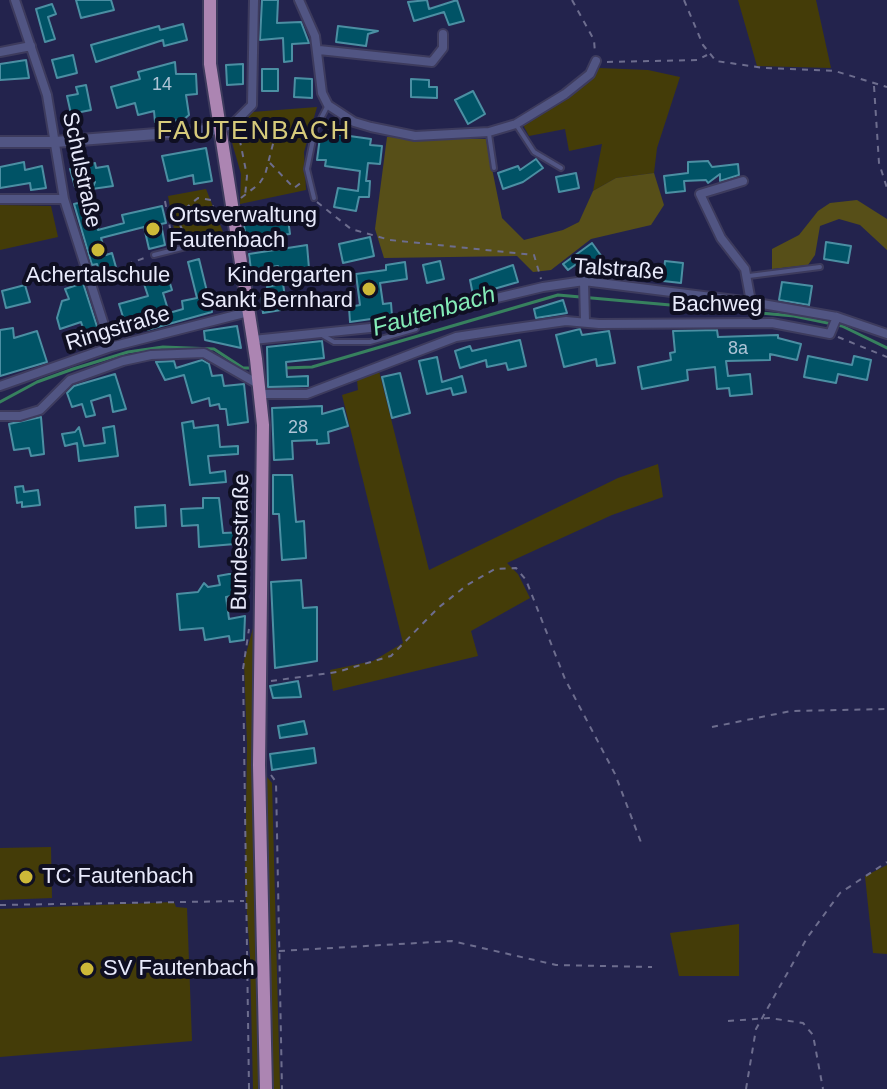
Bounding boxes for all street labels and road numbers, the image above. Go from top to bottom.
street label: Schulstraße [56,110,106,230]
street label: Talstraße [573,254,665,286]
street label: Bachweg [672,292,762,318]
street label: Ringstraße [63,301,173,357]
street label: Bundesstraße [227,473,255,611]

